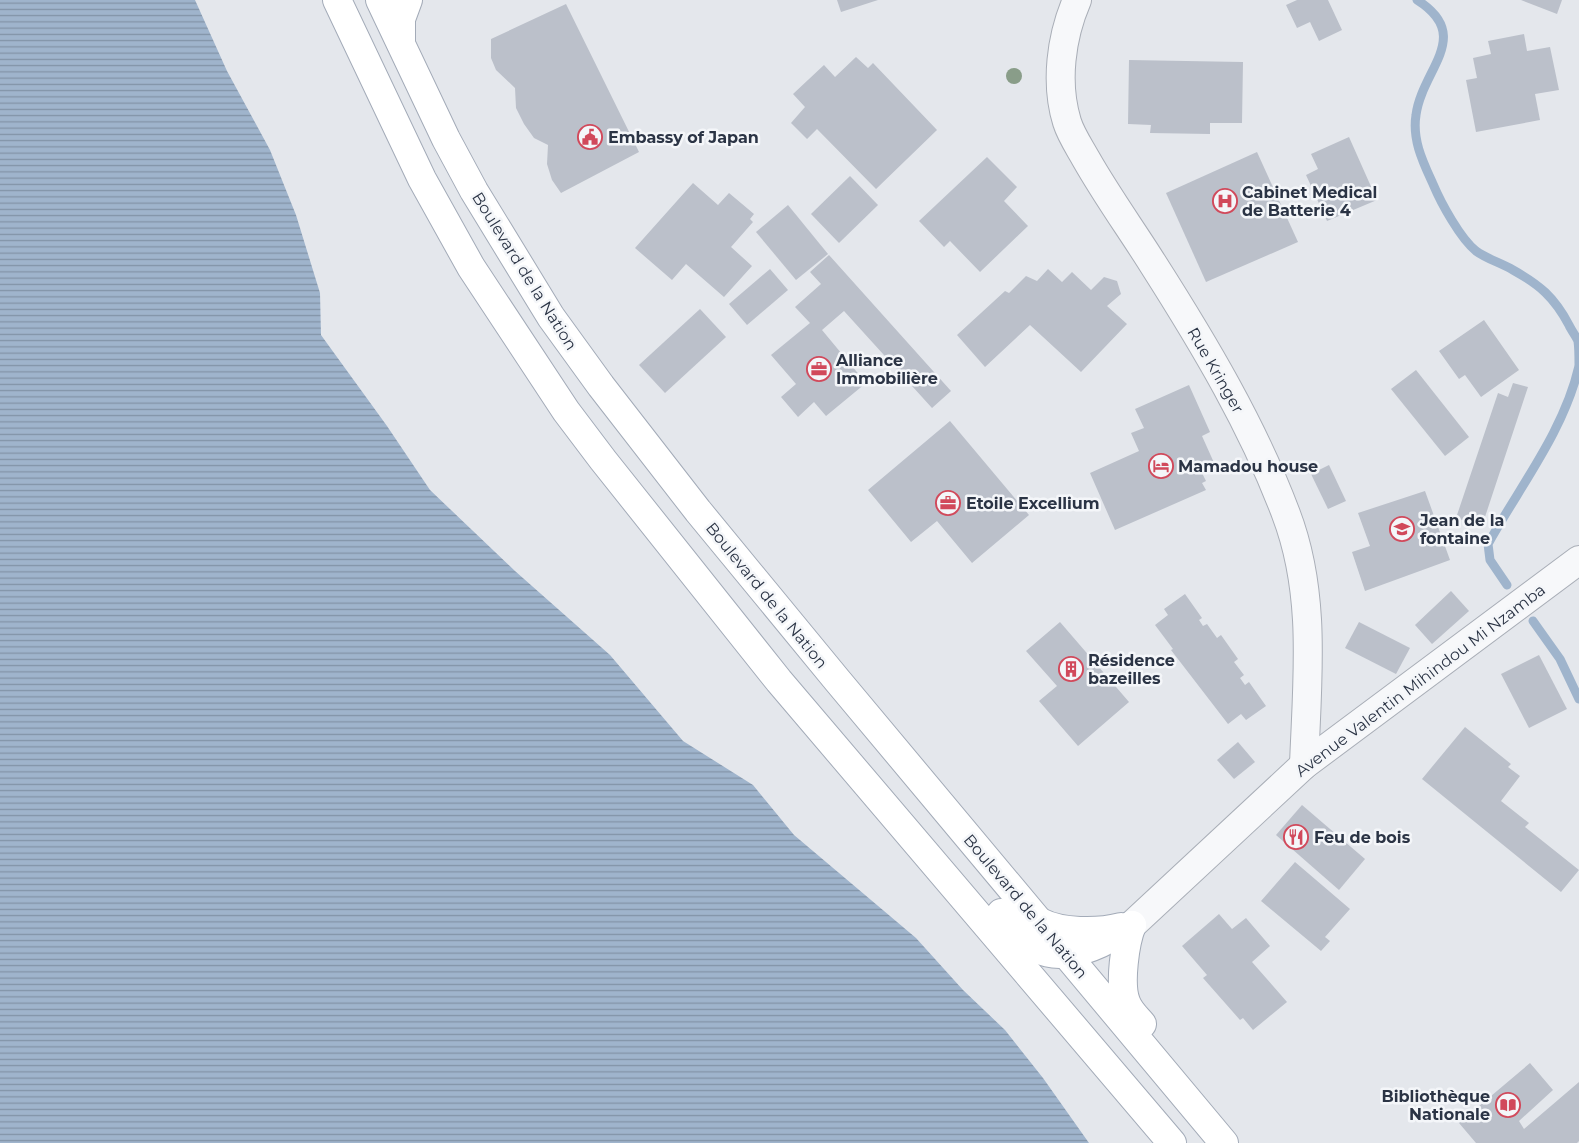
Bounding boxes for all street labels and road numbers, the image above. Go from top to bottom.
street label: Boulevard de la Nation [468,189,581,354]
street label: Rue Kringer [1183,324,1248,417]
street label: Boulevard de la Nation [702,518,831,672]
street label: Avenue Valentin Mihindou Mi Nzamba [1292,580,1549,781]
street label: Boulevard de la Nation [960,830,1092,982]

